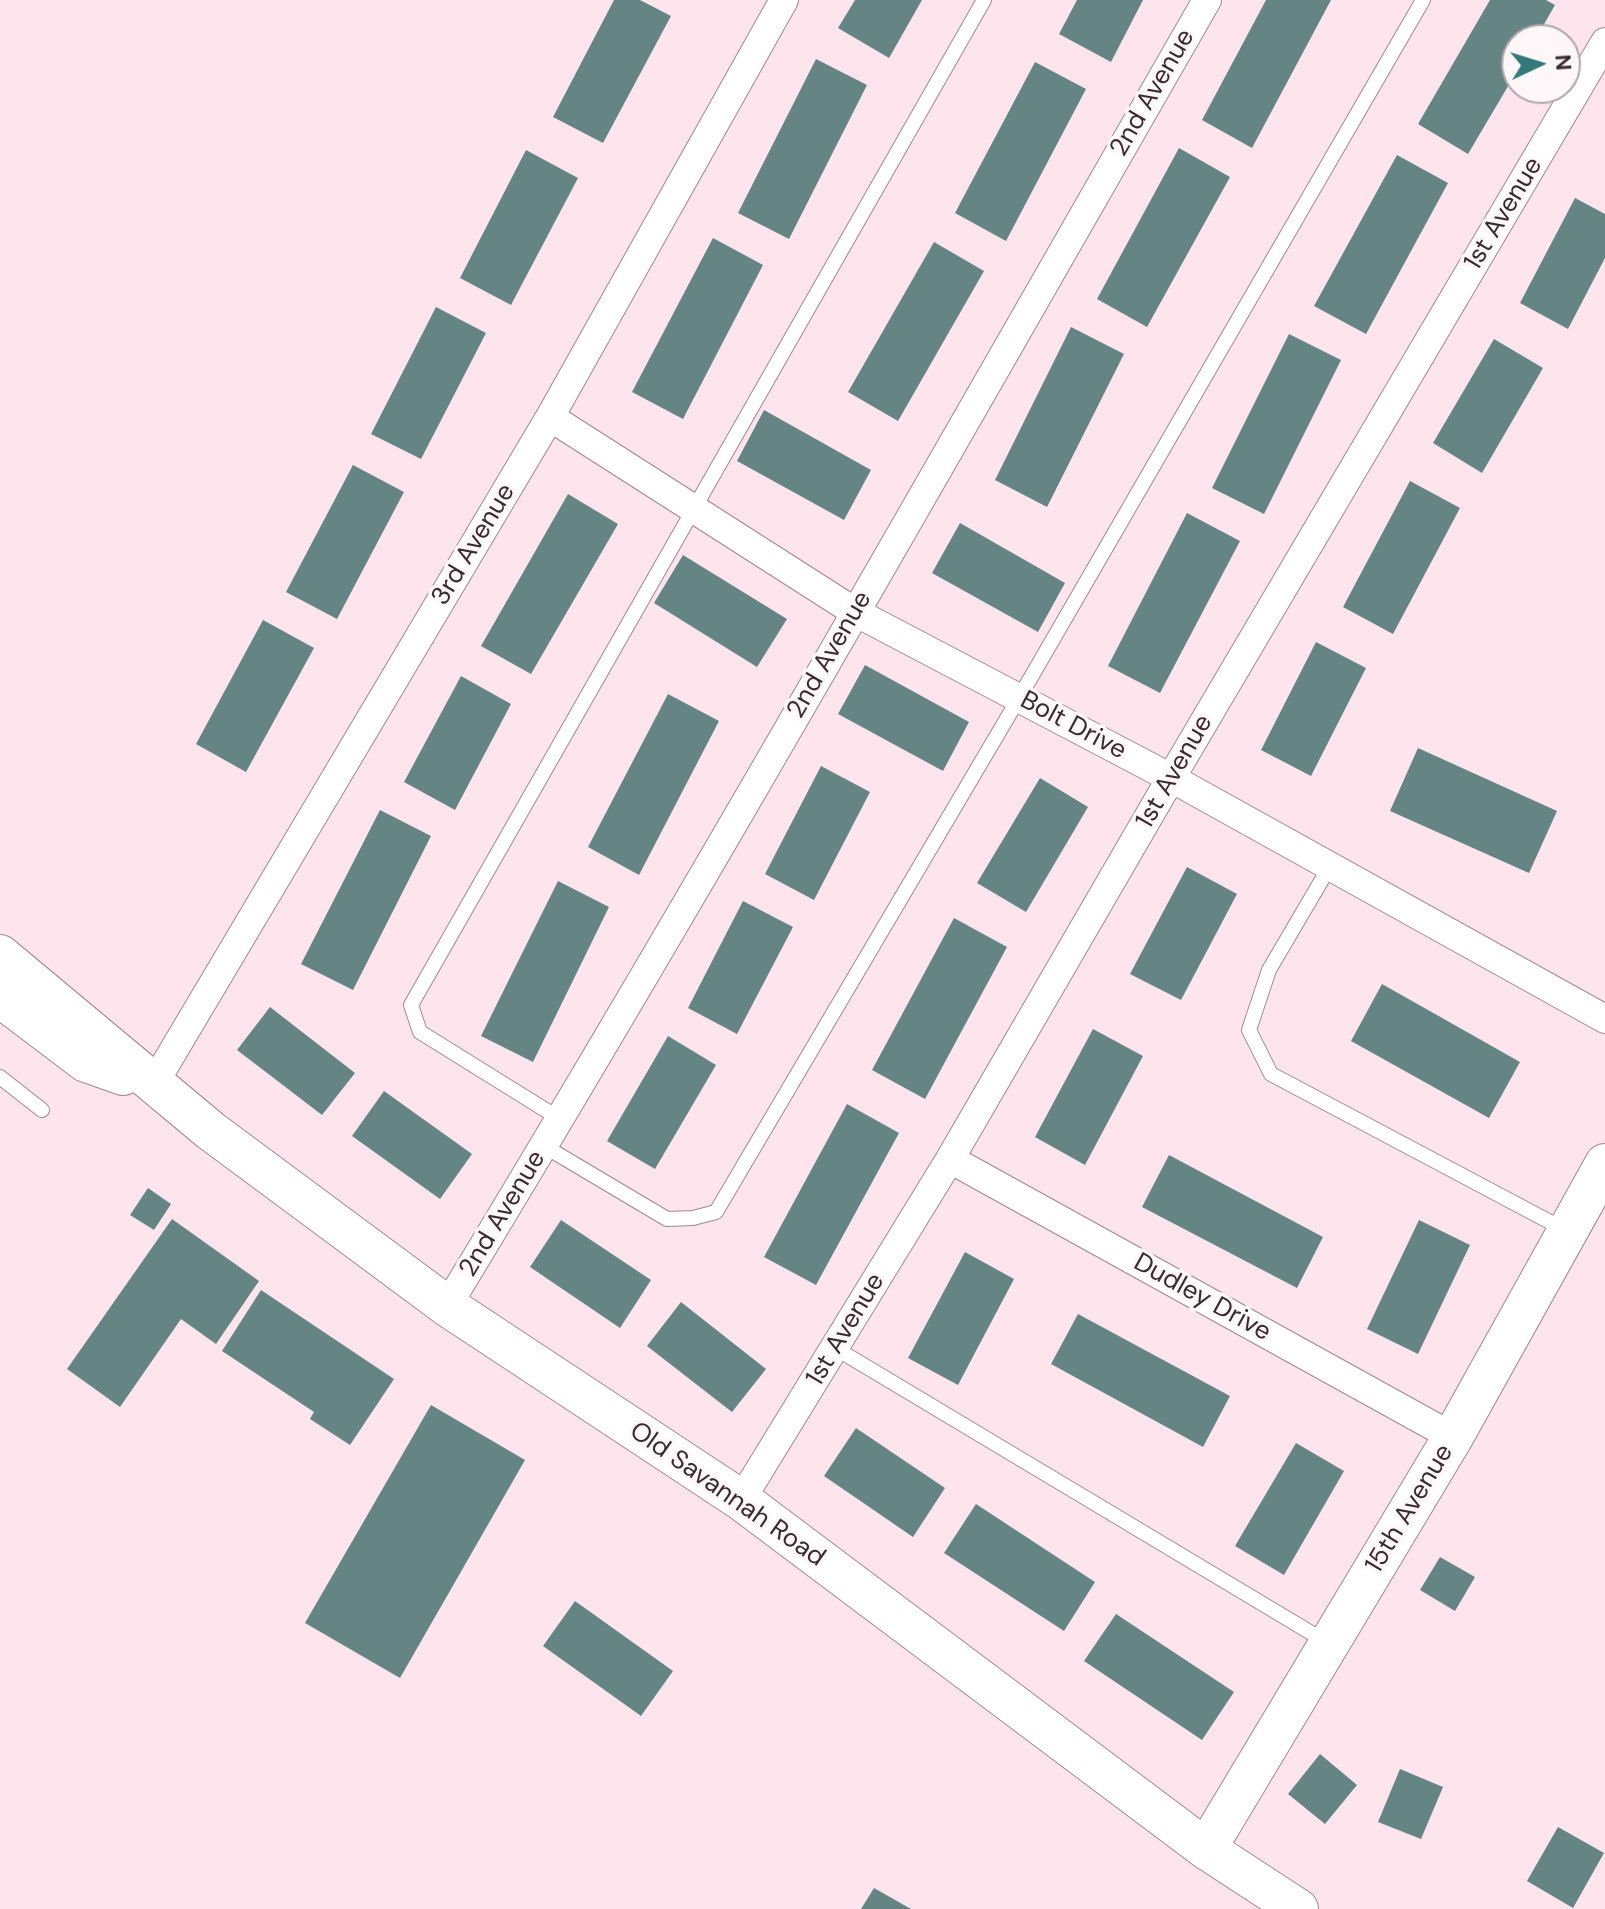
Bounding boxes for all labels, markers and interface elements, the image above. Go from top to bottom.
street label: 2nd Avenue [1104,24,1202,162]
north arrow [1501,24,1581,104]
text: N [1548,53,1578,71]
street label: 1st Avenue [1458,152,1550,276]
street label: 3rd Avenue [426,479,522,611]
street label: 2nd Avenue [781,586,879,724]
street label: Bolt Drive [1015,685,1131,767]
street label: 1st Avenue [1130,710,1220,834]
street label: 2nd Avenue [453,1145,553,1283]
street label: Dudley Drive [1128,1247,1276,1349]
street label: 1st Avenue [800,1268,892,1392]
street label: Old Savannah Road [623,1416,831,1574]
street label: 15th Avenue [1359,1439,1461,1579]

